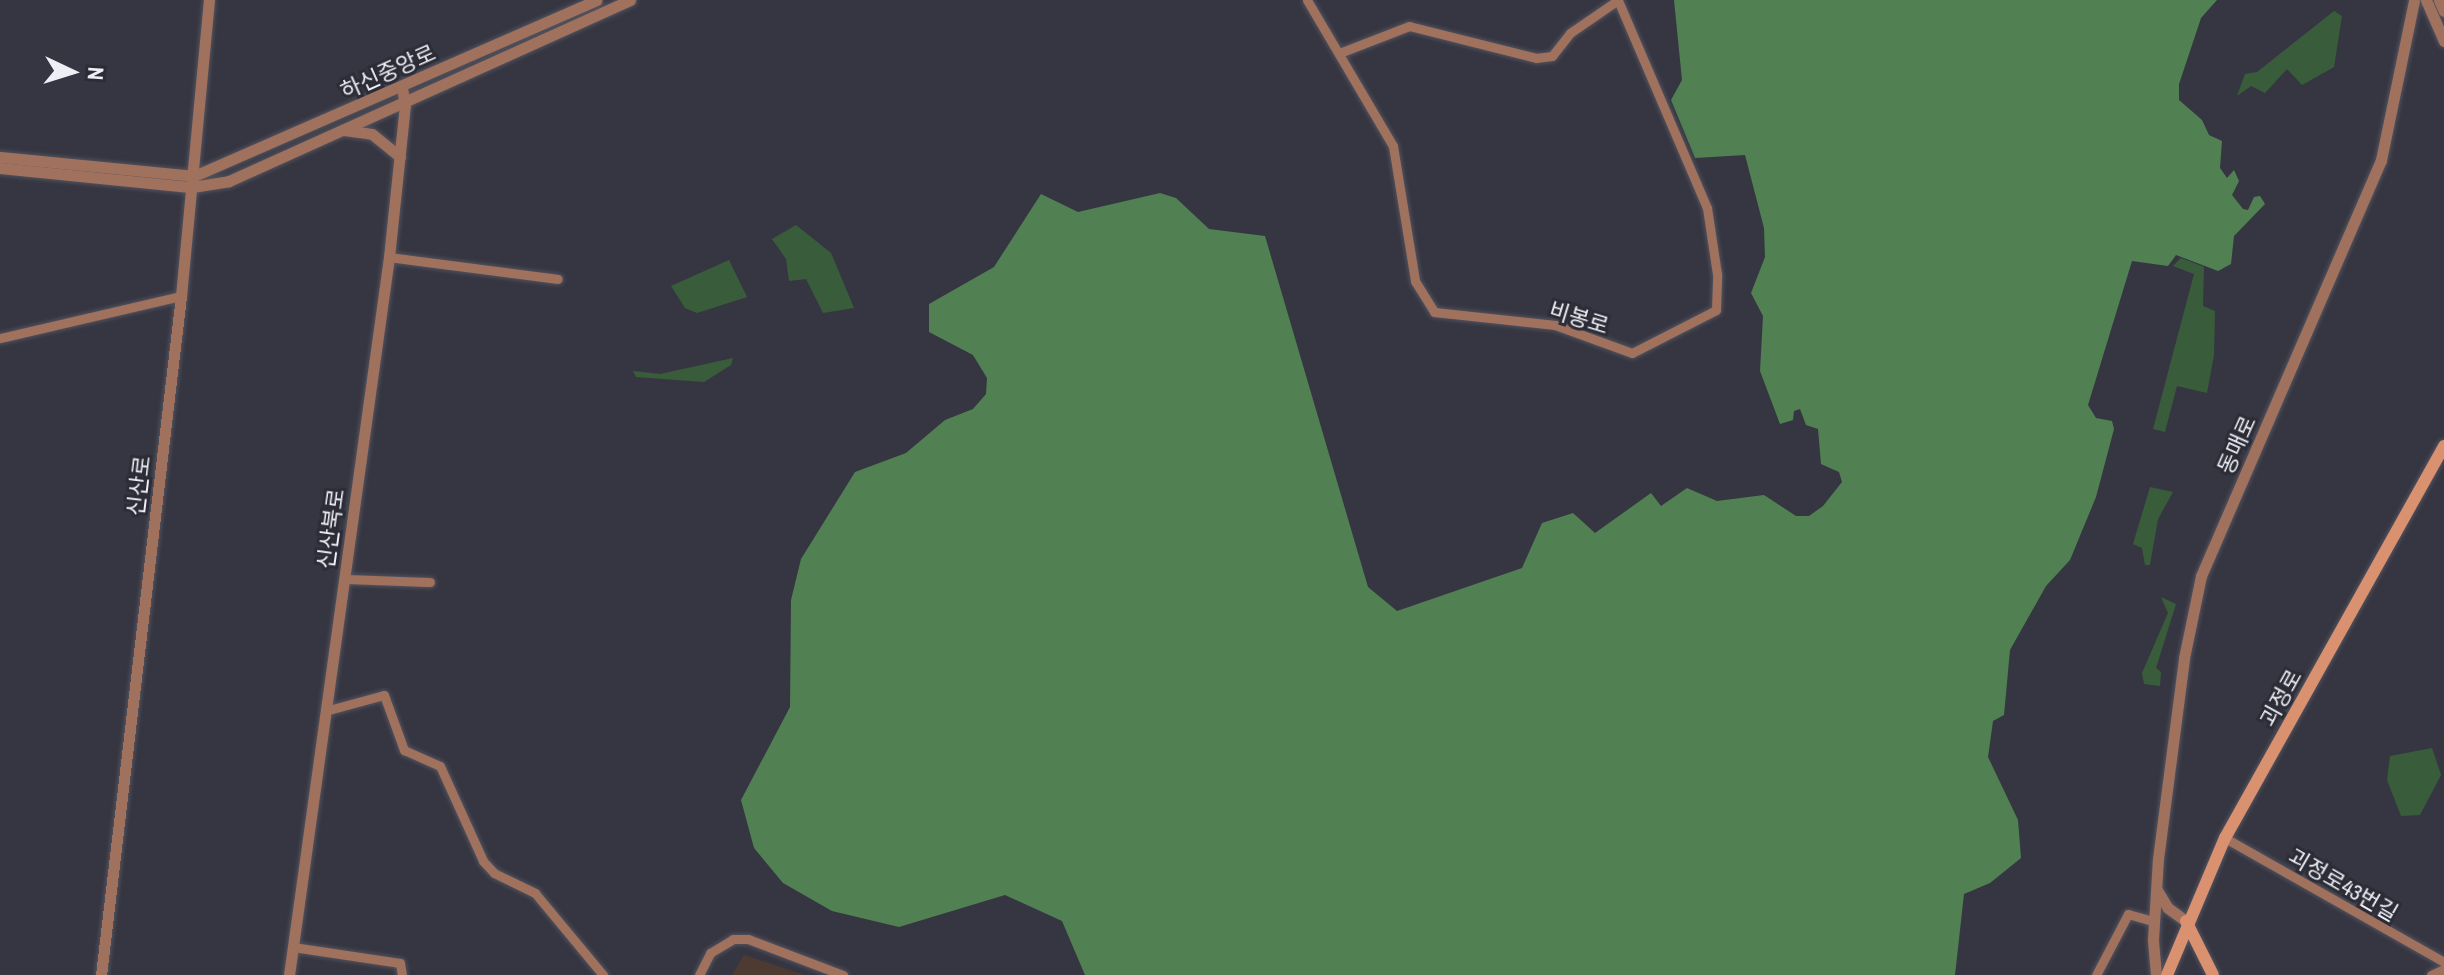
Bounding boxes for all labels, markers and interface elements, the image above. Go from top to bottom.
north arrow [32,32,112,112]
street label: 하신중앙로 [336,39,440,105]
text: N [81,66,111,81]
street label: 비봉로 [1546,297,1612,339]
street label: 동매로 [2213,412,2261,478]
street label: 신산로 [122,454,156,518]
street label: 신산북로 [312,487,350,571]
street label: 괴정로 [2255,665,2307,731]
street label: 괴정로43번길 [2284,843,2402,927]

